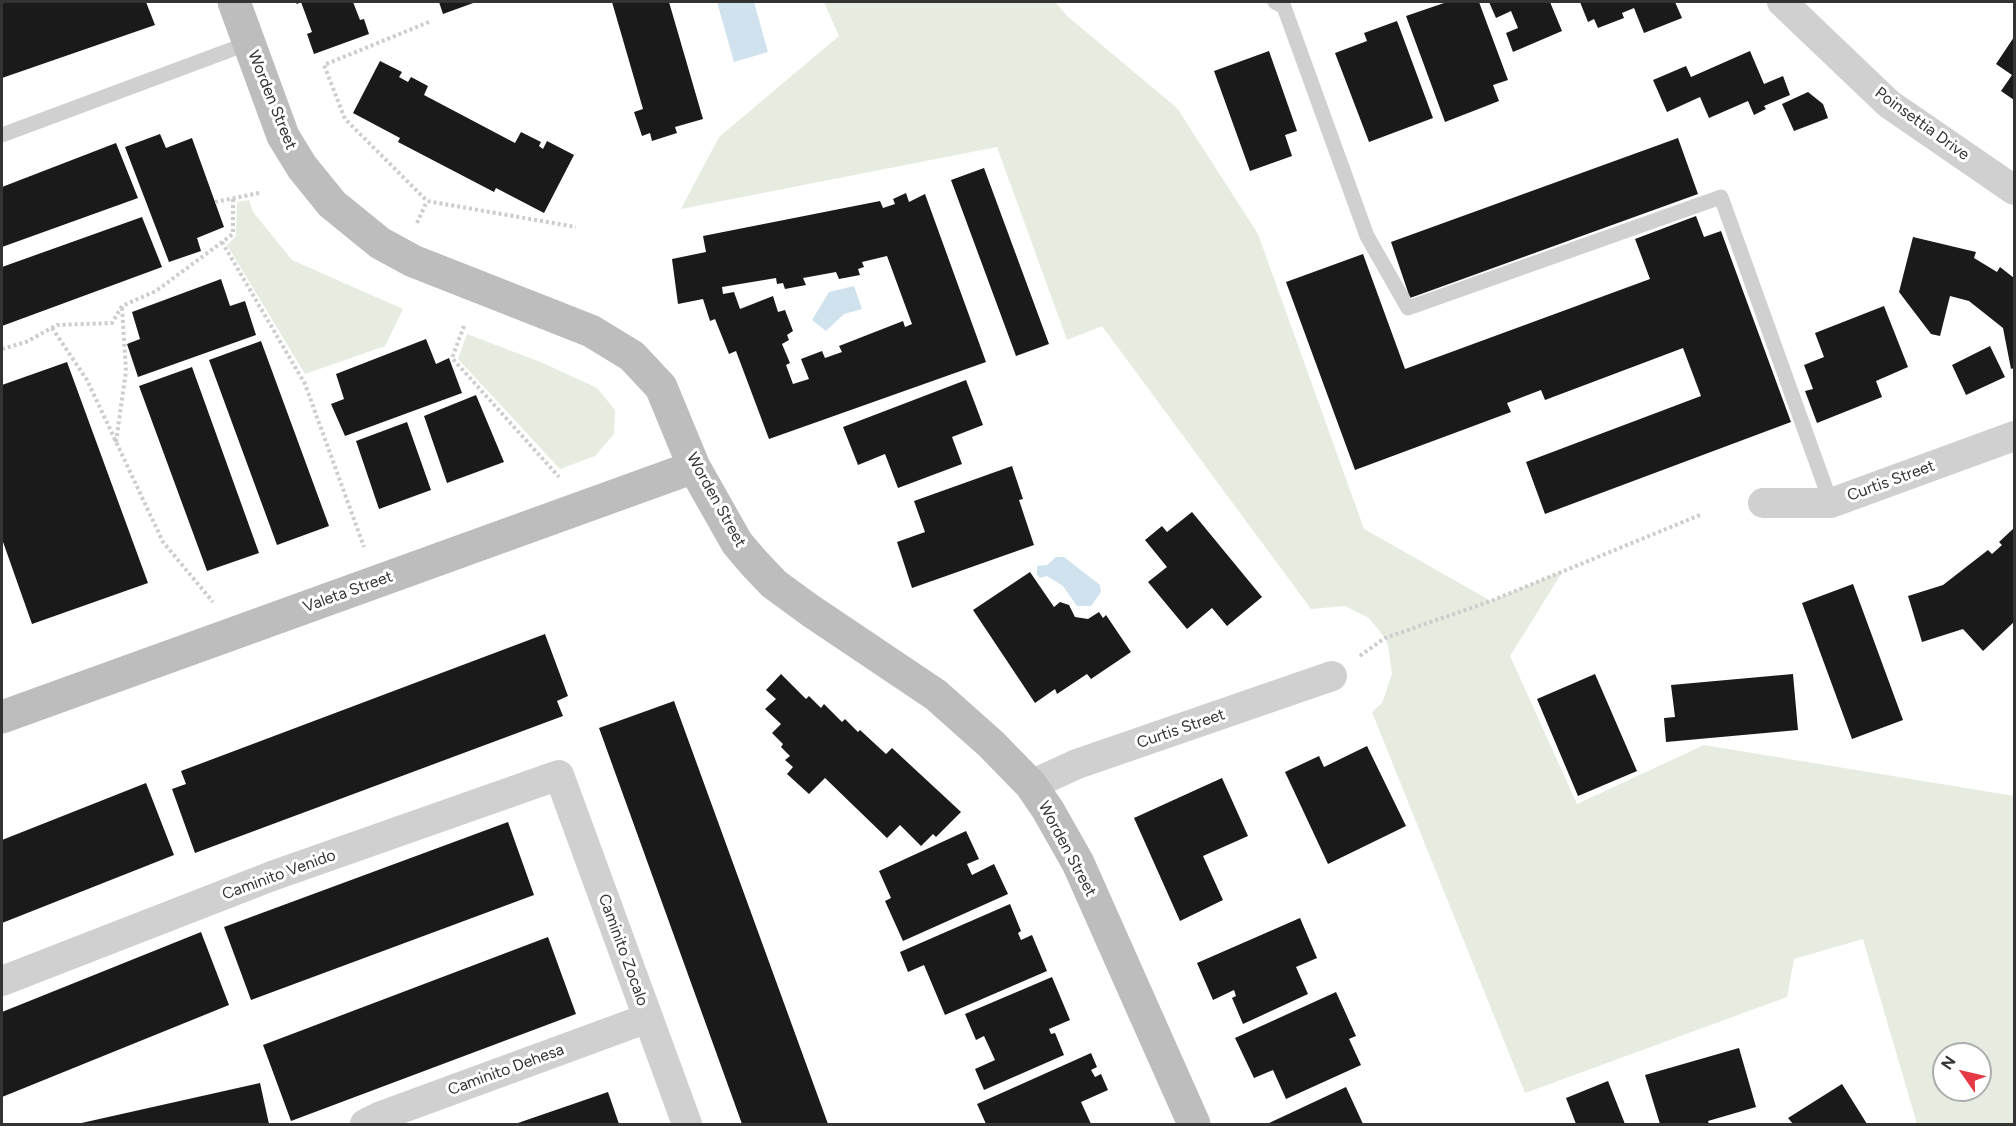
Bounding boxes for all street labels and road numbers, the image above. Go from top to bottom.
street label: Worden Street [243,48,301,152]
street label: Poinsettia Drive [1871,83,1973,165]
street label: Worden Street [682,449,750,551]
street label: Curtis Street [1845,456,1937,506]
street label: Valeta Street [301,567,395,617]
street label: Curtis Street [1134,705,1228,753]
street label: Worden Street [1034,798,1100,900]
street label: Caminito Venido [220,846,338,904]
street label: Caminito Zocalo [594,891,652,1009]
street label: Caminito Dehesa [445,1040,567,1100]

